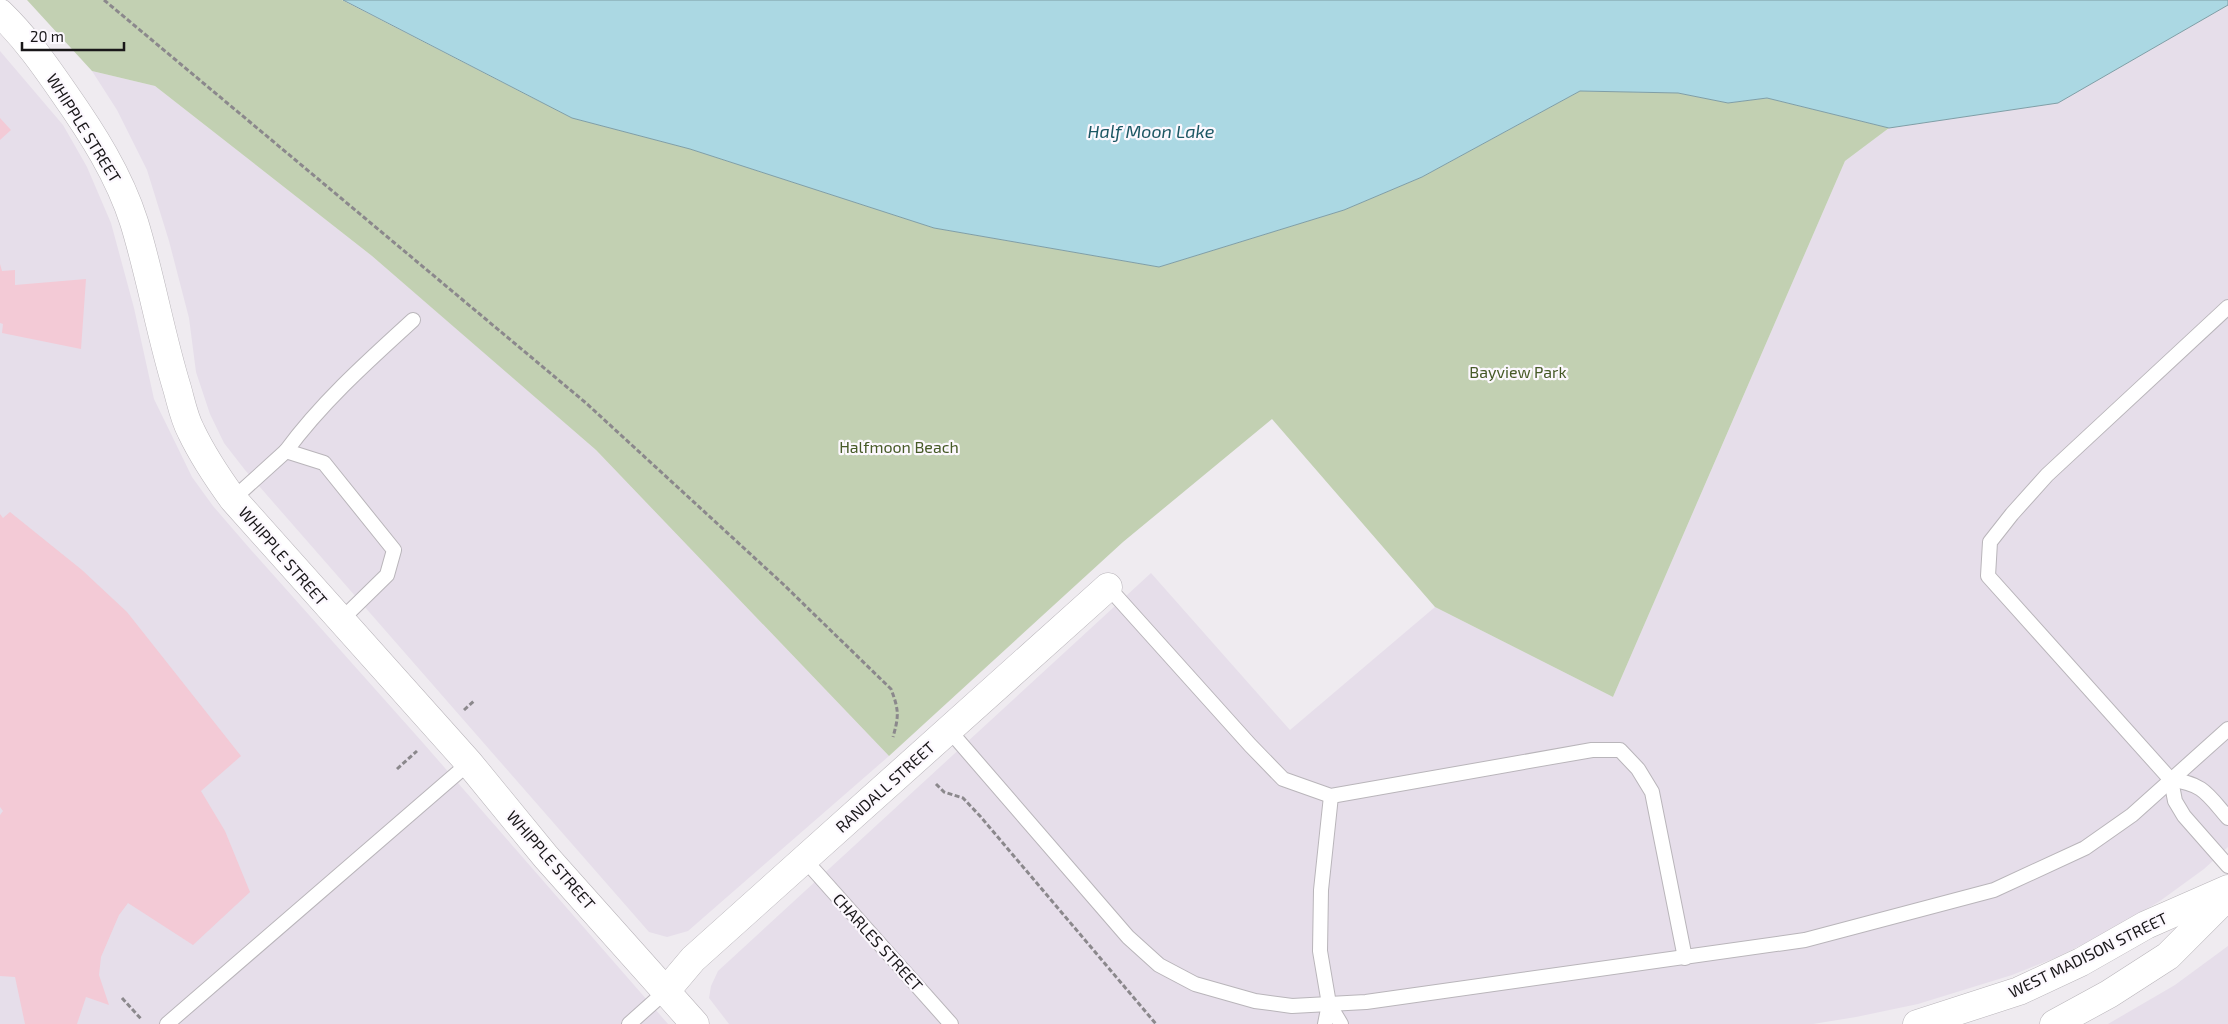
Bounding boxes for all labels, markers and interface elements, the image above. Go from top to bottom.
scale bar [22,20,125,52]
text: 20 m [30,27,64,45]
street label: WHIPPLE STREET [43,70,126,186]
water label: Half Moon Lake [1088,120,1215,142]
park label: Bayview Park [1469,362,1567,381]
park label: Halfmoon Beach [839,437,959,456]
street label: WHIPPLE STREET [235,502,332,609]
street label: RANDALL STREET [831,737,938,836]
street label: WHIPPLE STREET [503,806,600,913]
street label: CHARLES STREET [830,889,927,994]
street label: WEST MADISON STREET [2005,908,2170,1001]

